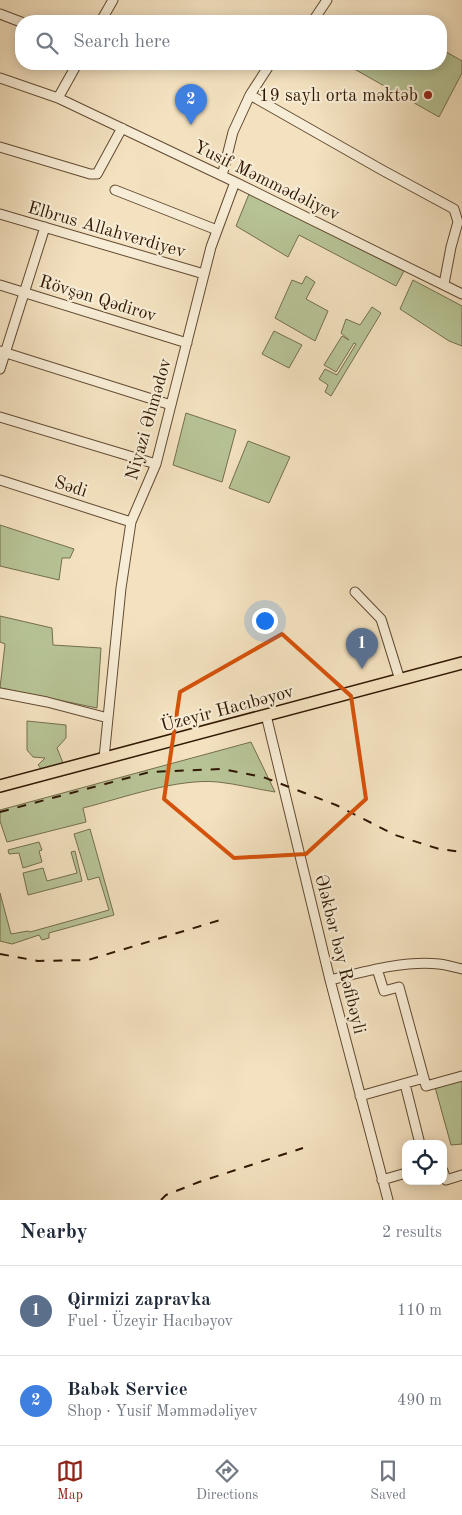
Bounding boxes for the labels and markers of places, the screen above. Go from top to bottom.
pin: 2 [175,84,207,125]
place label: 19 saylı orta məktəb [259,87,418,105]
marker: 19 saylı orta məktəb [422,89,434,101]
pin: 1 [346,628,378,669]

